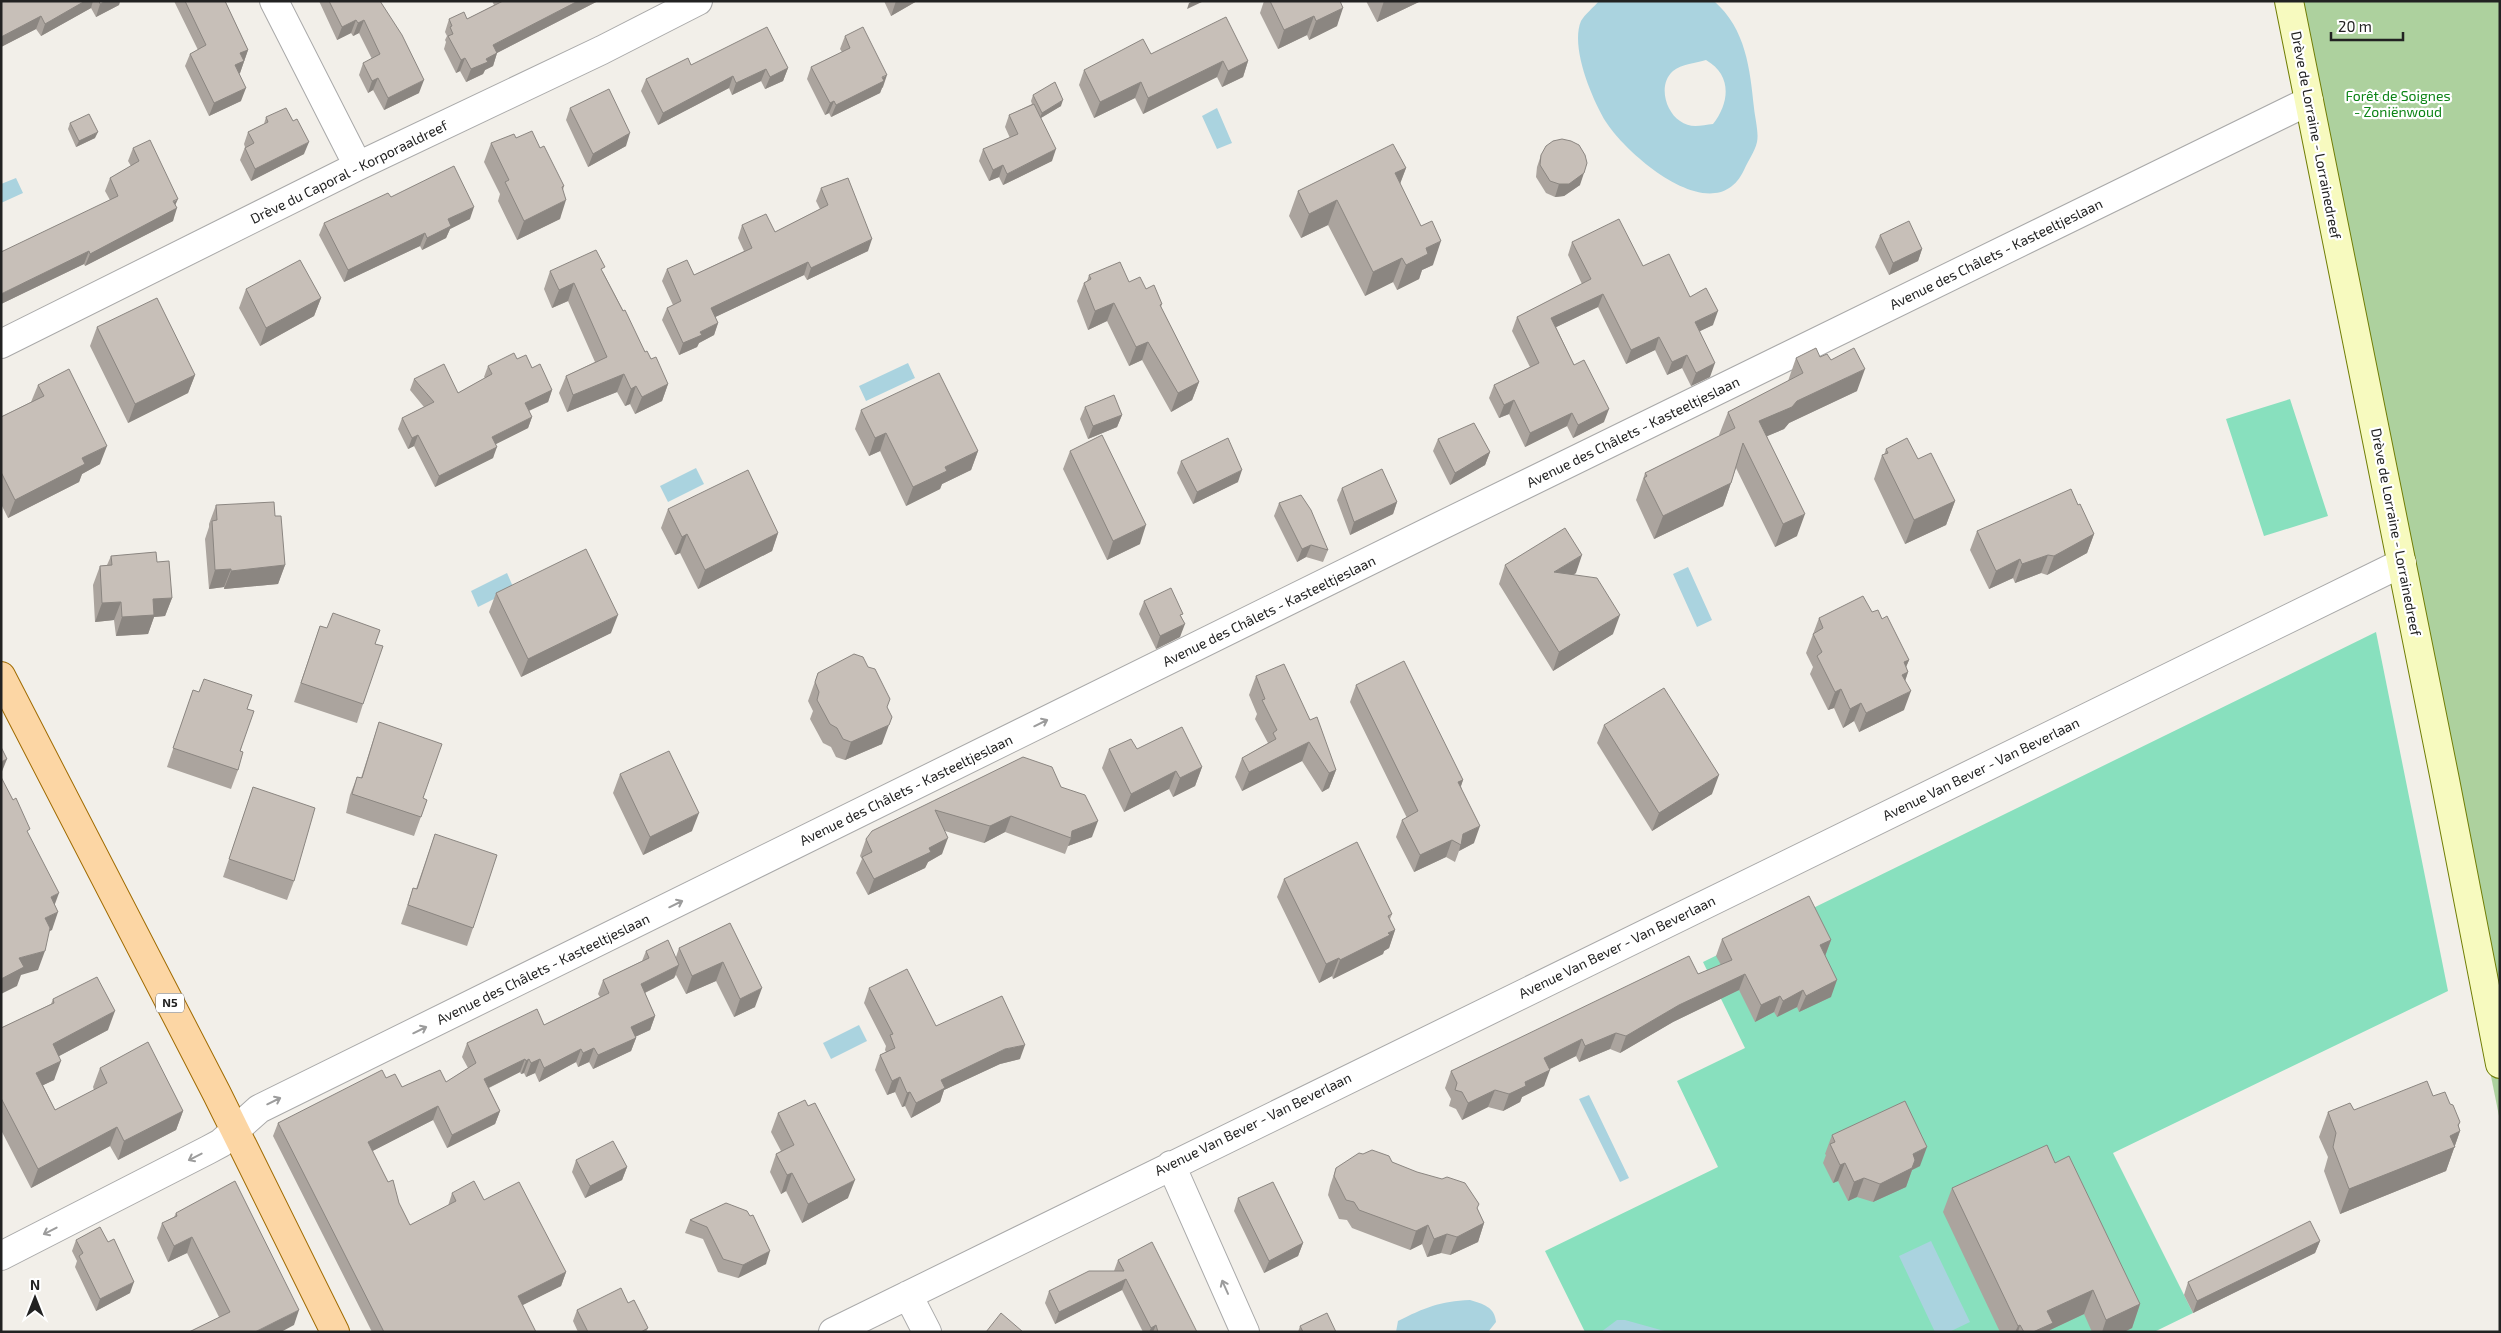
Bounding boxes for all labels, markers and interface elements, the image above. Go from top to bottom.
scale bar [2331,10,2404,42]
text: 20 m [2338,17,2372,35]
street label: Drève de Lorraine - Lorrainedreef [2288,29,2345,241]
park label: Forêt de Soignes - Zoniënwoud [2345,87,2451,120]
street label: Drève du Caporal - Korporaaldreef [247,116,451,227]
street label: Avenue des Châlets - Kasteeltjeslaan [1886,194,2105,313]
street label: Avenue des Châlets - Kasteeltjeslaan [1523,372,1742,491]
street label: Drève de Lorraine - Lorrainedreef [2368,426,2425,638]
street label: Avenue des Châlets - Kasteeltjeslaan [1159,551,1378,670]
street label: Avenue Van Bever - Van Beverlaan [1880,713,2082,824]
one-way arrow [1033,718,1048,728]
street label: Avenue des Châlets - Kasteeltjeslaan [796,730,1015,849]
street label: Avenue Van Bever - Van Beverlaan [1516,891,1718,1002]
one-way arrow [668,899,683,908]
street label: Avenue des Châlets - Kasteeltjeslaan [433,909,652,1028]
road number: N5 [156,994,184,1012]
one-way arrow [412,1025,427,1034]
street label: Avenue Van Bever - Van Beverlaan [1152,1068,1354,1179]
one-way arrow [266,1096,281,1105]
one-way arrow [188,1153,203,1162]
one-way arrow [43,1226,58,1236]
north arrow [10,1273,60,1323]
text: N [30,1276,40,1293]
one-way arrow [1219,1280,1229,1295]

